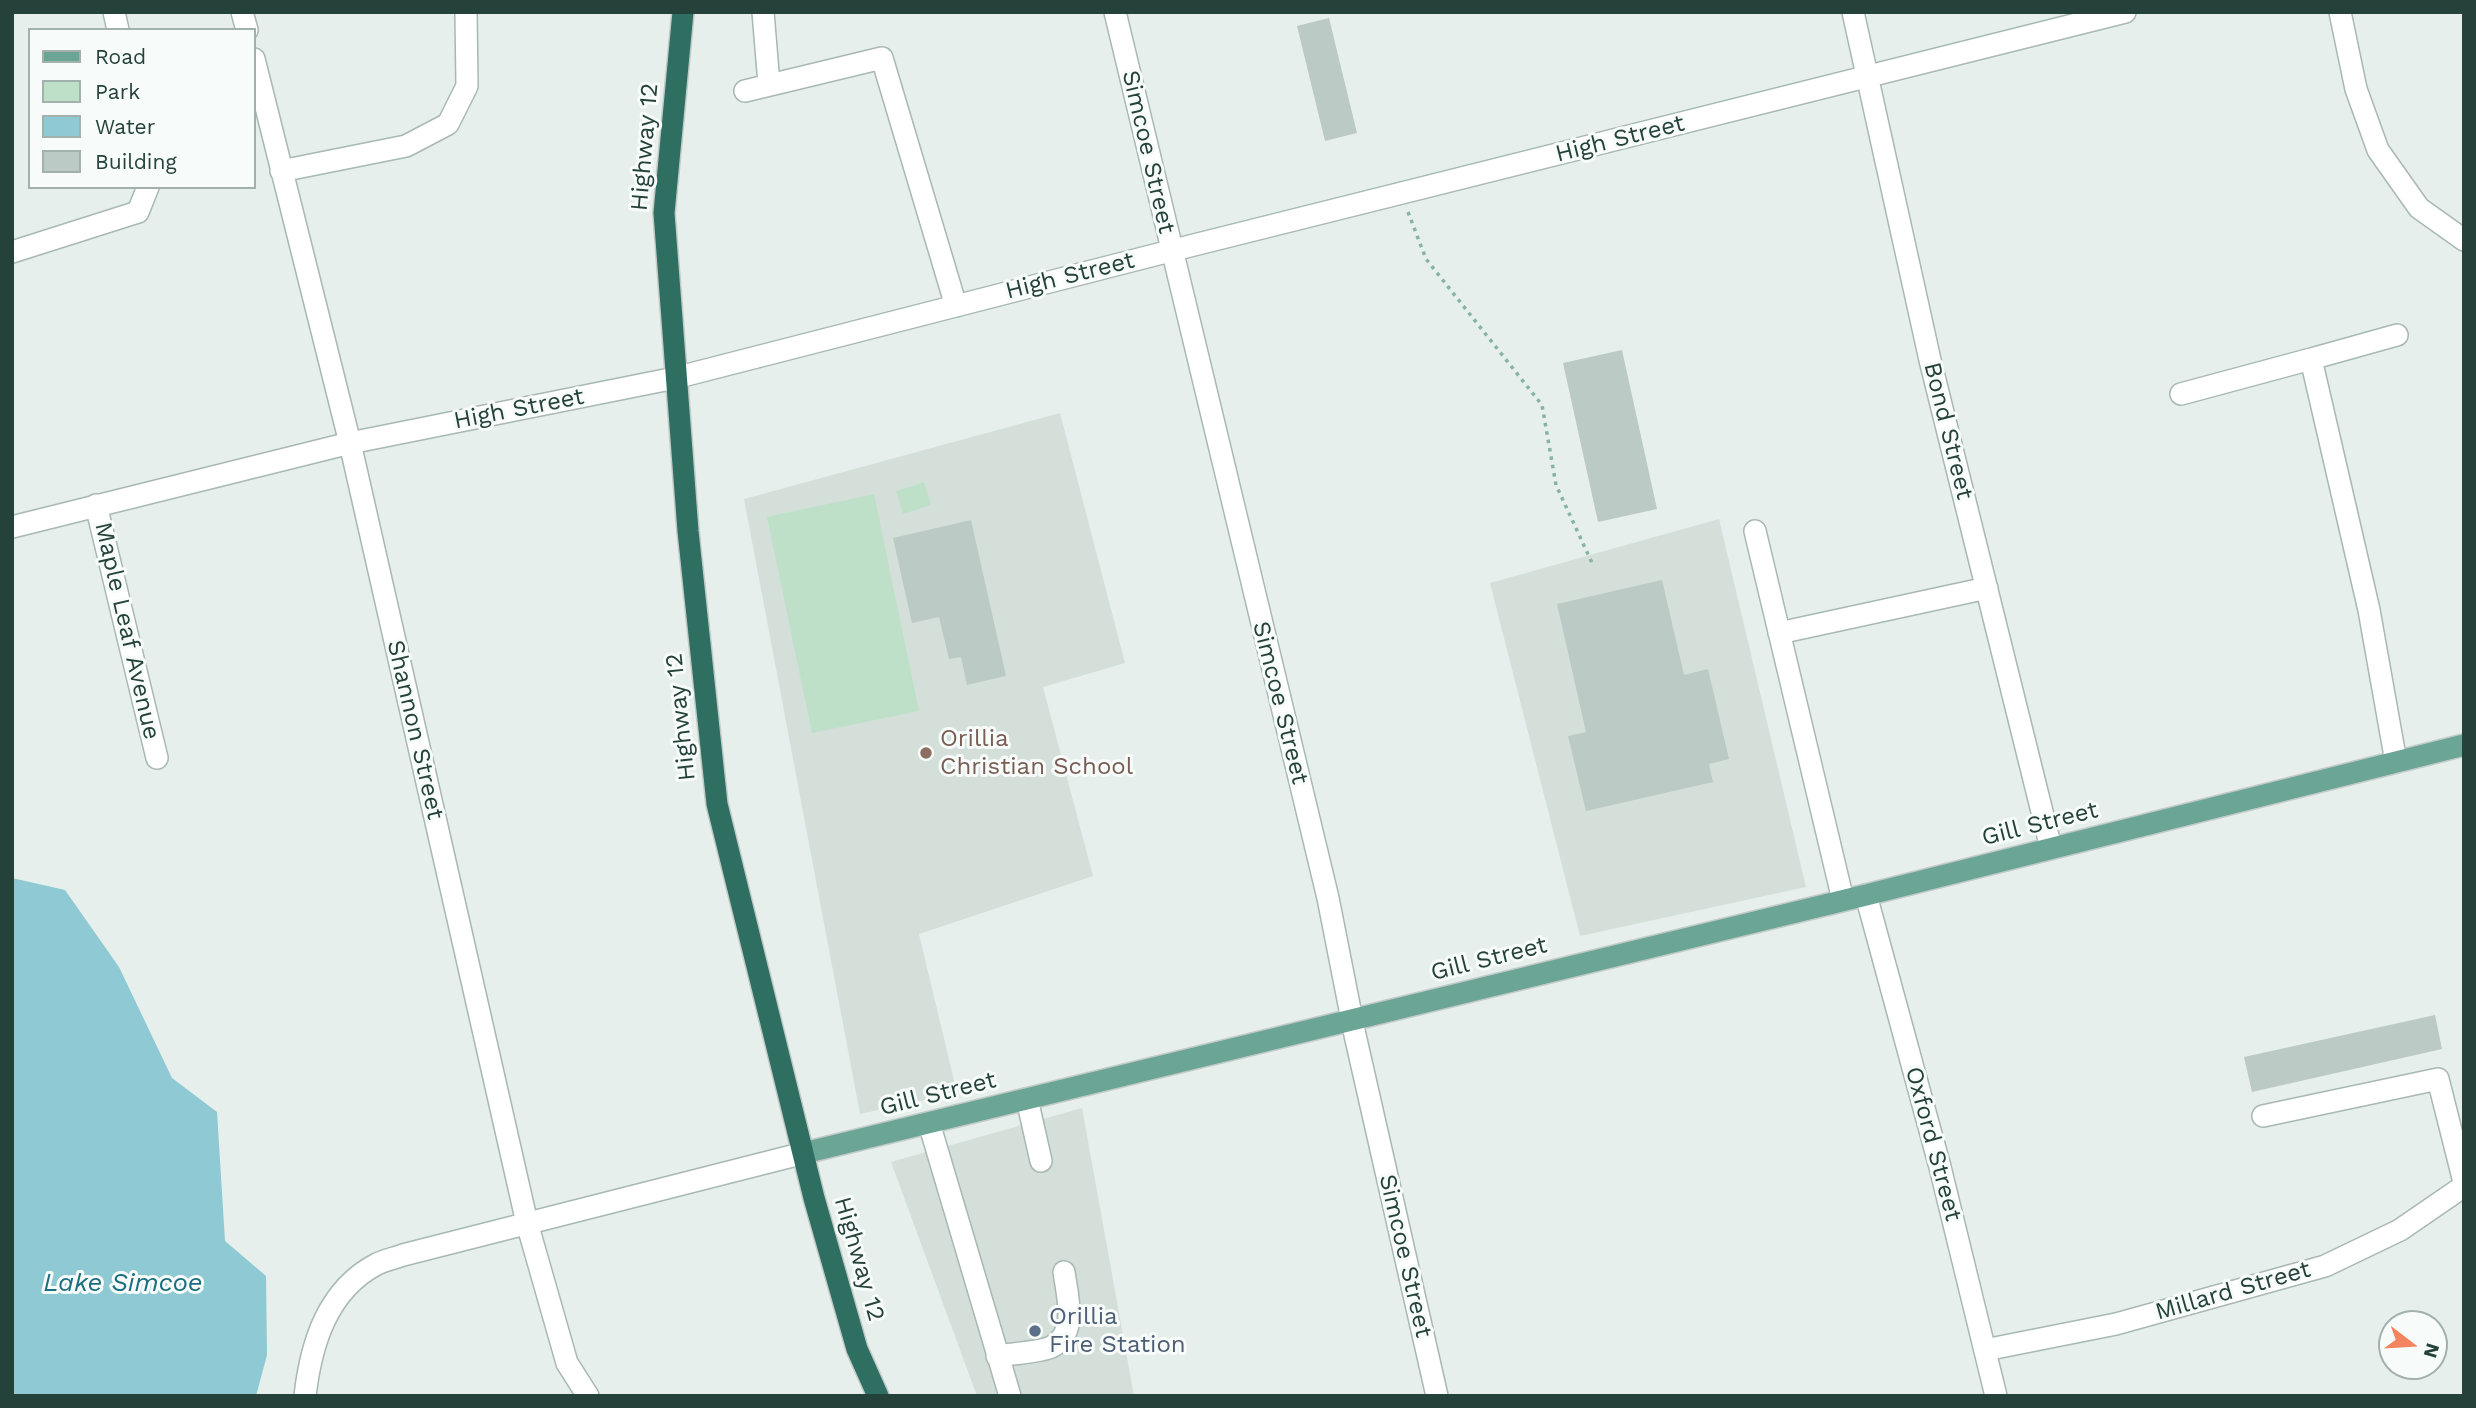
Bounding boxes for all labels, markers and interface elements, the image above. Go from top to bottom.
legend [28,28,256,189]
text: Road [95,44,146,69]
street label: Simcoe Street [1115,68,1181,236]
text: Park [95,79,140,104]
street label: Highway 12 [625,82,665,212]
street label: High Street [1552,109,1688,169]
text: Water [95,114,155,139]
text: Building [95,149,177,174]
street label: High Street [1002,246,1138,306]
street label: Bond Street [1917,359,1979,503]
street label: High Street [451,382,587,436]
street label: Maple Leaf Avenue [88,520,166,742]
street label: Simcoe Street [1246,619,1314,787]
street label: Shannon Street [380,638,450,822]
street label: Highway 12 [660,652,702,782]
place label: Orillia Christian School [940,725,1133,781]
marker: Orillia Christian School [918,745,934,761]
street label: Gill Street [1979,796,2101,852]
street label: Gill Street [1428,931,1550,987]
street label: Oxford Street [1899,1064,1967,1224]
street label: Gill Street [877,1066,999,1122]
street label: Simcoe Street [1372,1172,1438,1340]
street label: Highway 12 [828,1193,890,1325]
street label: Millard Street [2152,1255,2314,1327]
water label: Lake Simcoe [43,1267,203,1299]
place label: Orillia Fire Station [1049,1303,1186,1359]
north arrow [2378,1310,2448,1380]
marker: Orillia Fire Station [1027,1323,1043,1339]
text: N [2419,1341,2445,1361]

